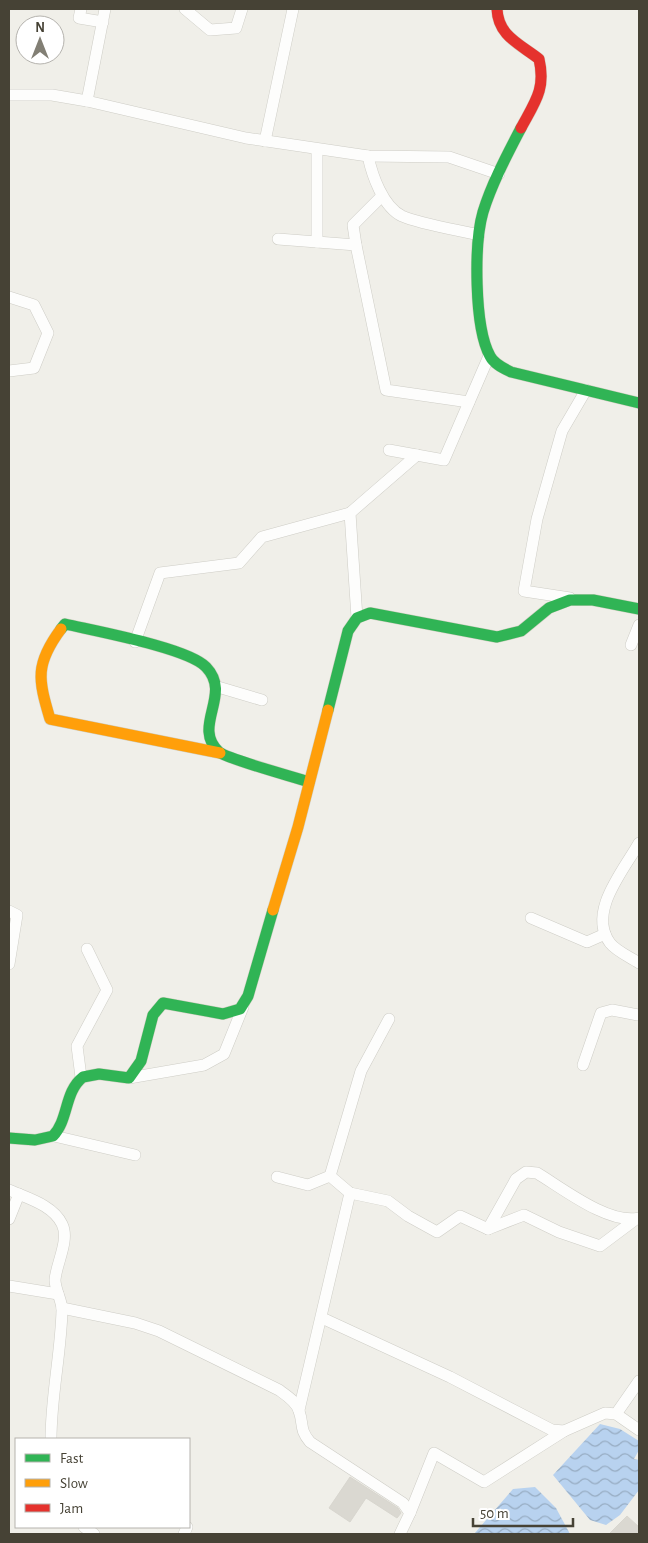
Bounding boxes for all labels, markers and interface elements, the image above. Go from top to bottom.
north arrow [15,15,65,65]
text: N [35,21,45,35]
legend [15,1438,190,1528]
text: Fast [60,1451,84,1466]
text: Slow [60,1476,88,1491]
scale bar [473,1496,573,1528]
text: Jam [60,1501,83,1516]
text: 50 m [480,1506,509,1521]

